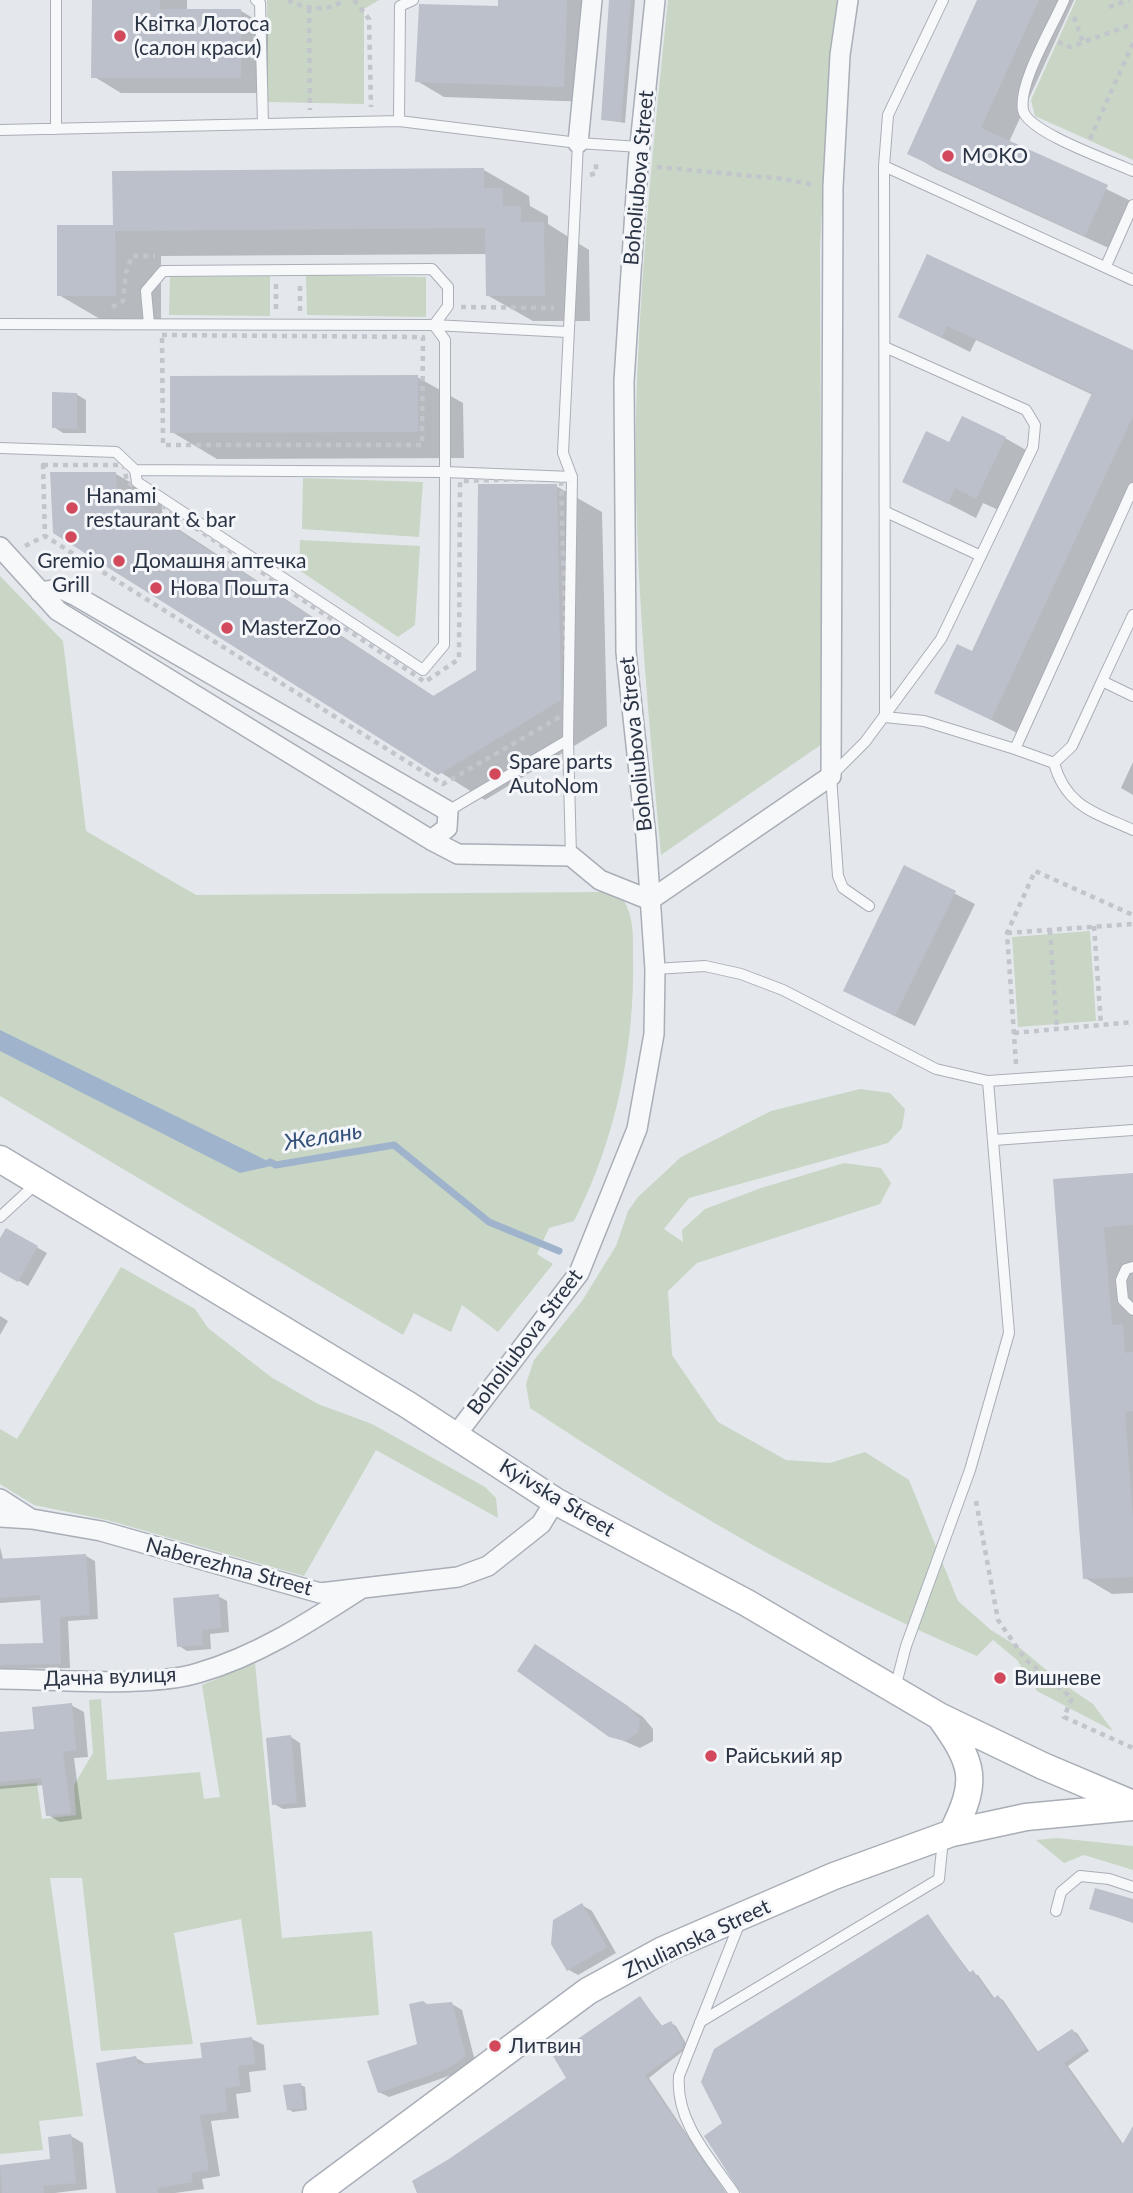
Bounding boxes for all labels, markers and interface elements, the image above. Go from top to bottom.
place label: Квітка Лотоса (салон краси) [134,11,270,61]
marker: Квітка Лотоса (салон краси) [112,28,128,44]
street label: Boholiubova Street [619,89,659,267]
place label: MOKO [962,143,1028,169]
marker: MOKO [940,148,956,164]
place label: Hanami restaurant & bar [86,483,236,533]
marker: Hanami restaurant & bar [64,500,80,516]
marker: Gremio Grill [63,529,79,545]
place label: Gremio Grill [37,548,105,598]
place label: Домашня аптечка [133,548,307,574]
marker: Домашня аптечка [111,553,127,569]
place label: Нова Пошта [170,575,289,601]
marker: Нова Пошта [148,580,164,596]
place label: MasterZoo [241,615,341,641]
marker: MasterZoo [219,620,235,636]
street label: Boholiubova Street [614,655,658,833]
place label: Spare parts AutoNom [509,749,613,799]
marker: Spare parts AutoNom [487,766,503,782]
water label: Желань [282,1117,364,1157]
street label: Boholiubova Street [462,1264,588,1420]
street label: Kyivska Street [495,1454,619,1542]
street label: Naberezhna Street [143,1533,315,1601]
street label: Дачна вулиця [43,1662,177,1692]
place label: Вишневе [1014,1665,1101,1691]
marker: Вишневе [992,1670,1008,1686]
place label: Райський яр [725,1743,842,1769]
marker: Райський яр [703,1748,719,1764]
street label: Zhulianska Street [620,1894,774,1984]
place label: Литвин [509,2033,581,2059]
marker: Литвин [487,2038,503,2054]

